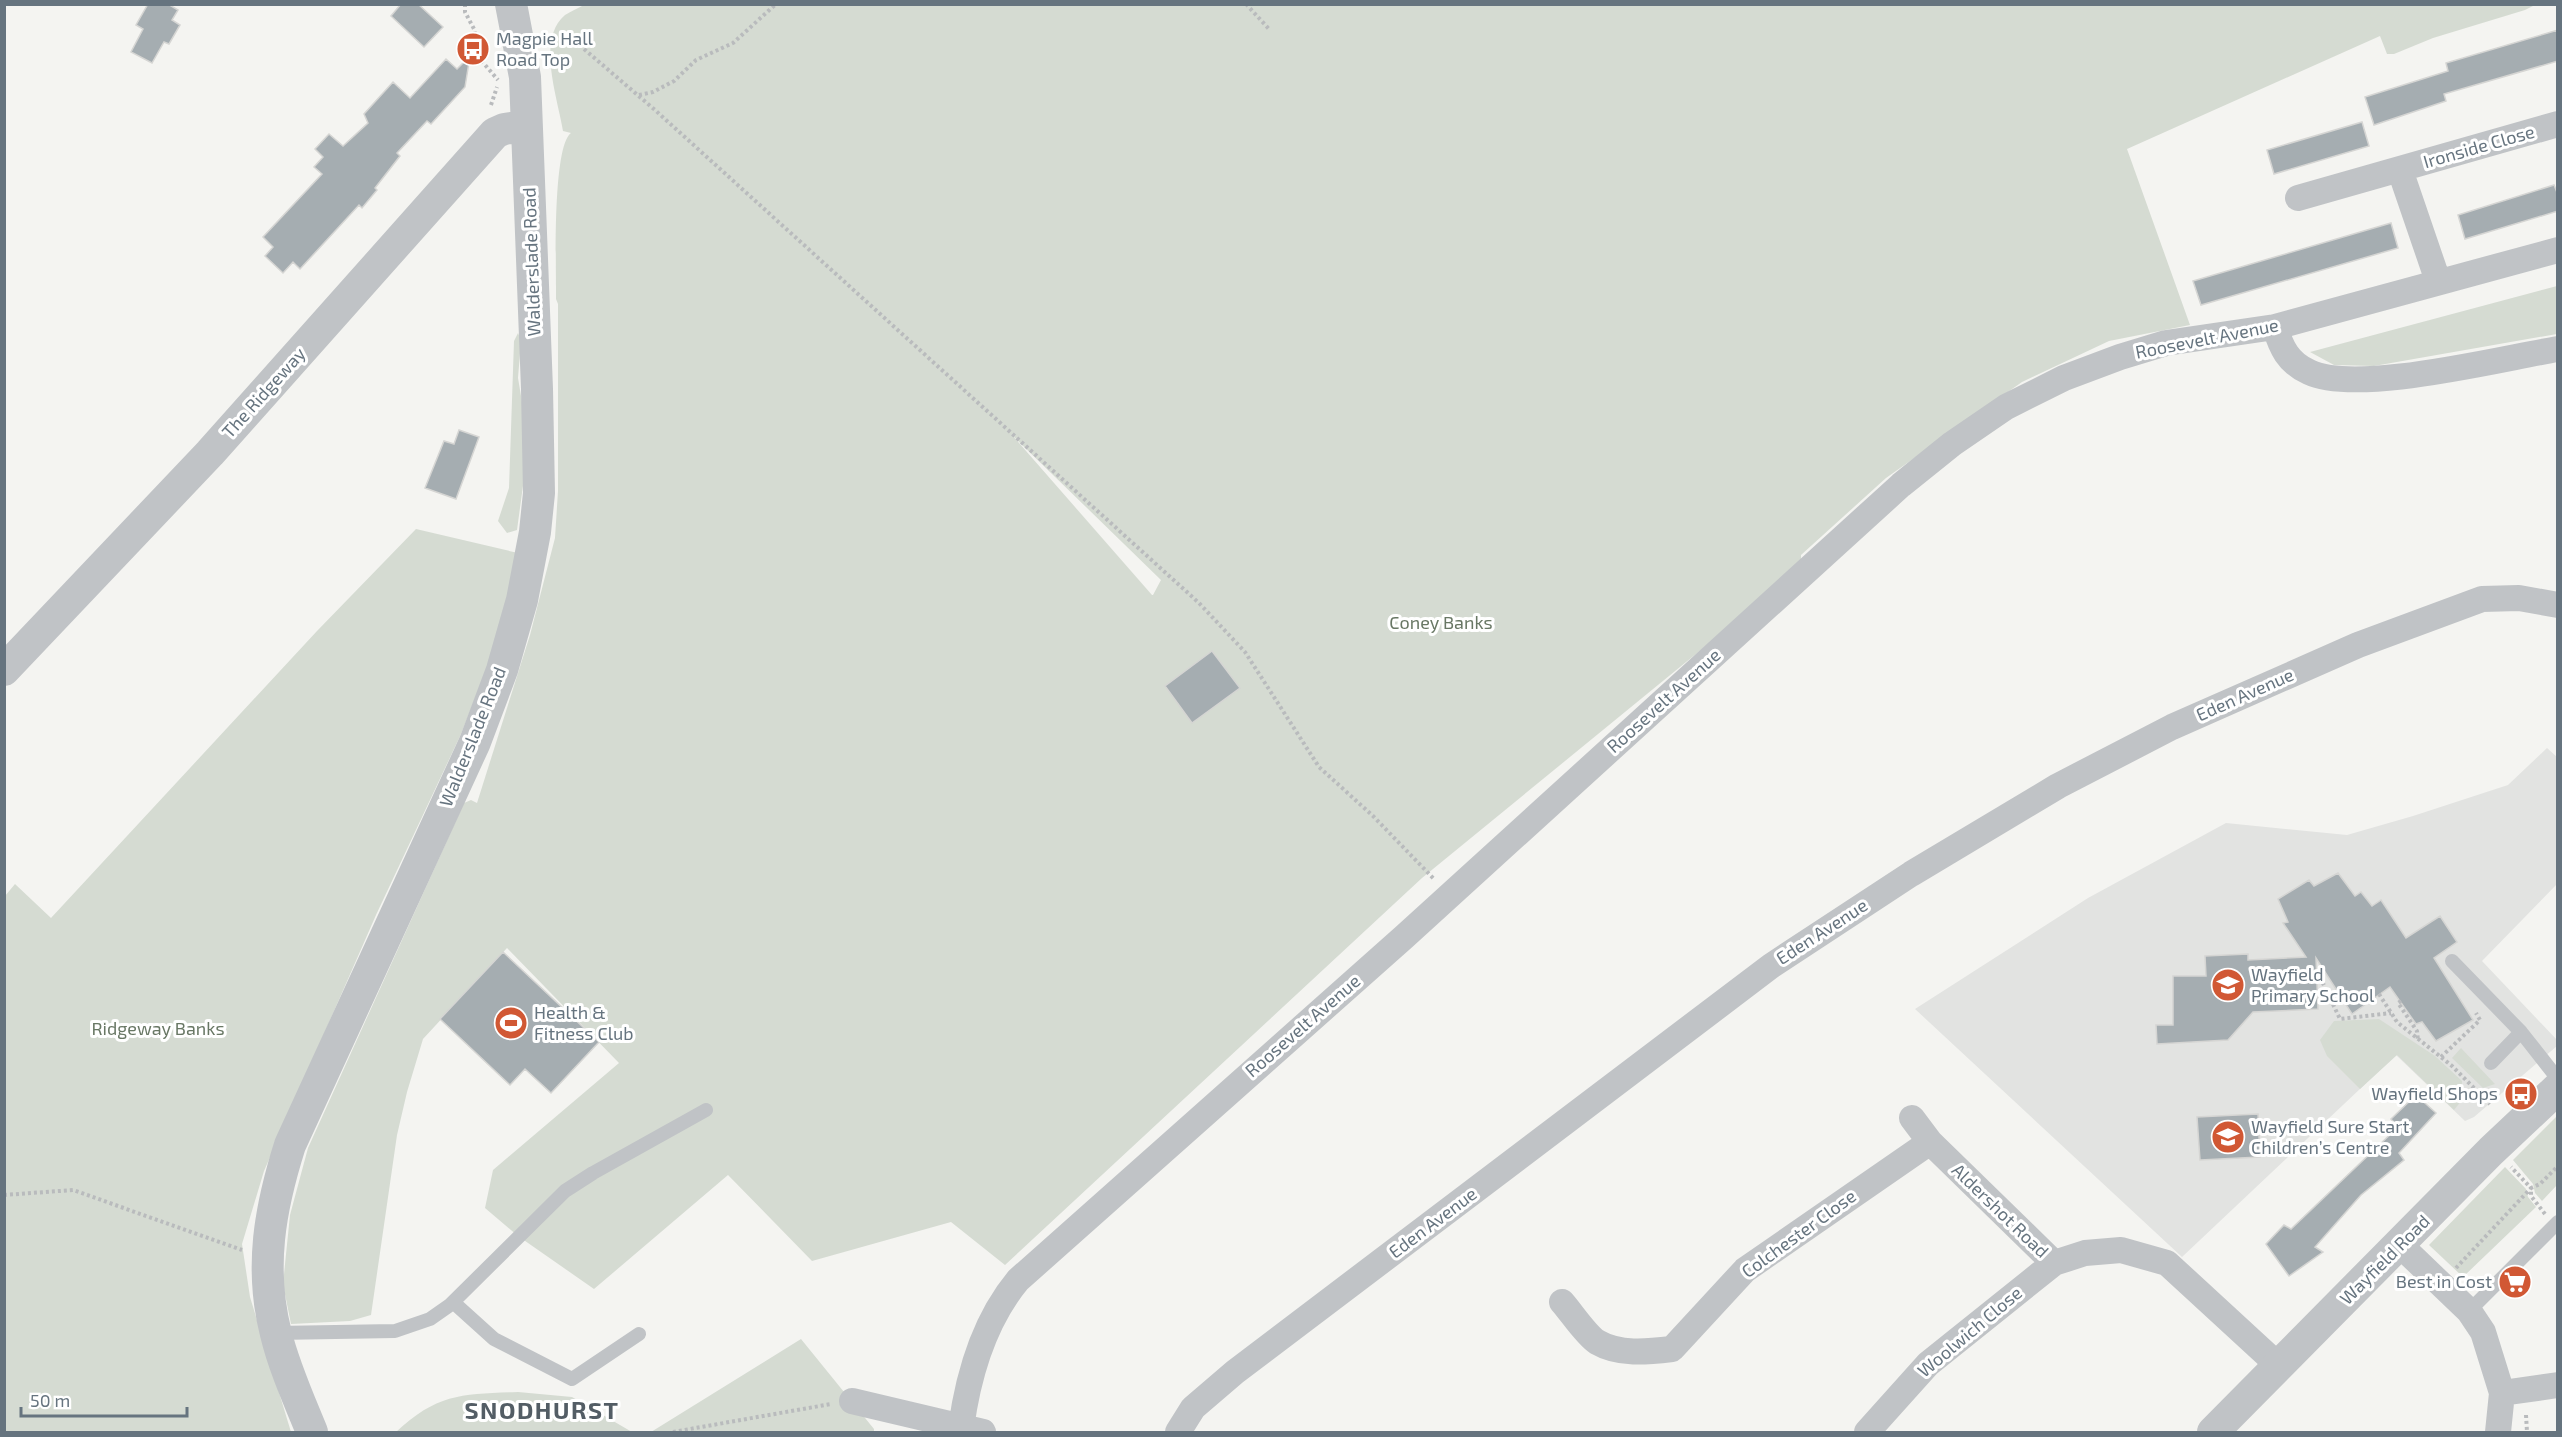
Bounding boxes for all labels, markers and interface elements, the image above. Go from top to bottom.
place label: Magpie Hall Road Top [496,27,594,70]
bus stop icon: Magpie Hall Road Top [455,31,491,67]
street label: Ironside Close [2421,120,2537,172]
street label: Walderslade Road [517,187,545,337]
street label: Roosevelt Avenue [2133,313,2280,363]
street label: The Ridgeway [217,342,310,442]
park label: Coney Banks [1389,611,1493,633]
street label: Roosevelt Avenue [1602,643,1725,757]
street label: Walderslade Road [434,663,510,810]
street label: Eden Avenue [2192,663,2297,725]
street label: Eden Avenue [1772,893,1871,969]
place label: Wayfield Primary School [2251,963,2375,1006]
school or university icon: Wayfield Primary School [2210,967,2246,1003]
street label: Roosevelt Avenue [1240,969,1364,1081]
place label: Health & Fitness Club [534,1001,634,1044]
sports icon: Health & Fitness Club [493,1005,529,1041]
park label: Ridgeway Banks [91,1017,225,1039]
bus stop icon: Wayfield Shops [2503,1076,2539,1112]
place label: Wayfield Shops [2371,1082,2498,1104]
place label: Wayfield Sure Start Children’s Centre [2251,1115,2409,1158]
school or university icon: Wayfield Sure Start Children’s Centre [2210,1119,2246,1155]
street label: Aldershot Road [1948,1159,2054,1262]
street label: Eden Avenue [1384,1182,1481,1262]
street label: Colchester Close [1737,1184,1860,1282]
street label: Wayfield Road [2335,1210,2434,1309]
supermarket icon: Best in Cost [2497,1264,2533,1300]
place label: Best in Cost [2396,1270,2492,1292]
street label: Woolwich Close [1913,1281,2026,1381]
scale bar [21,1380,188,1418]
text: 50 m [30,1389,70,1411]
district label: SNODHURST [465,1395,619,1424]

